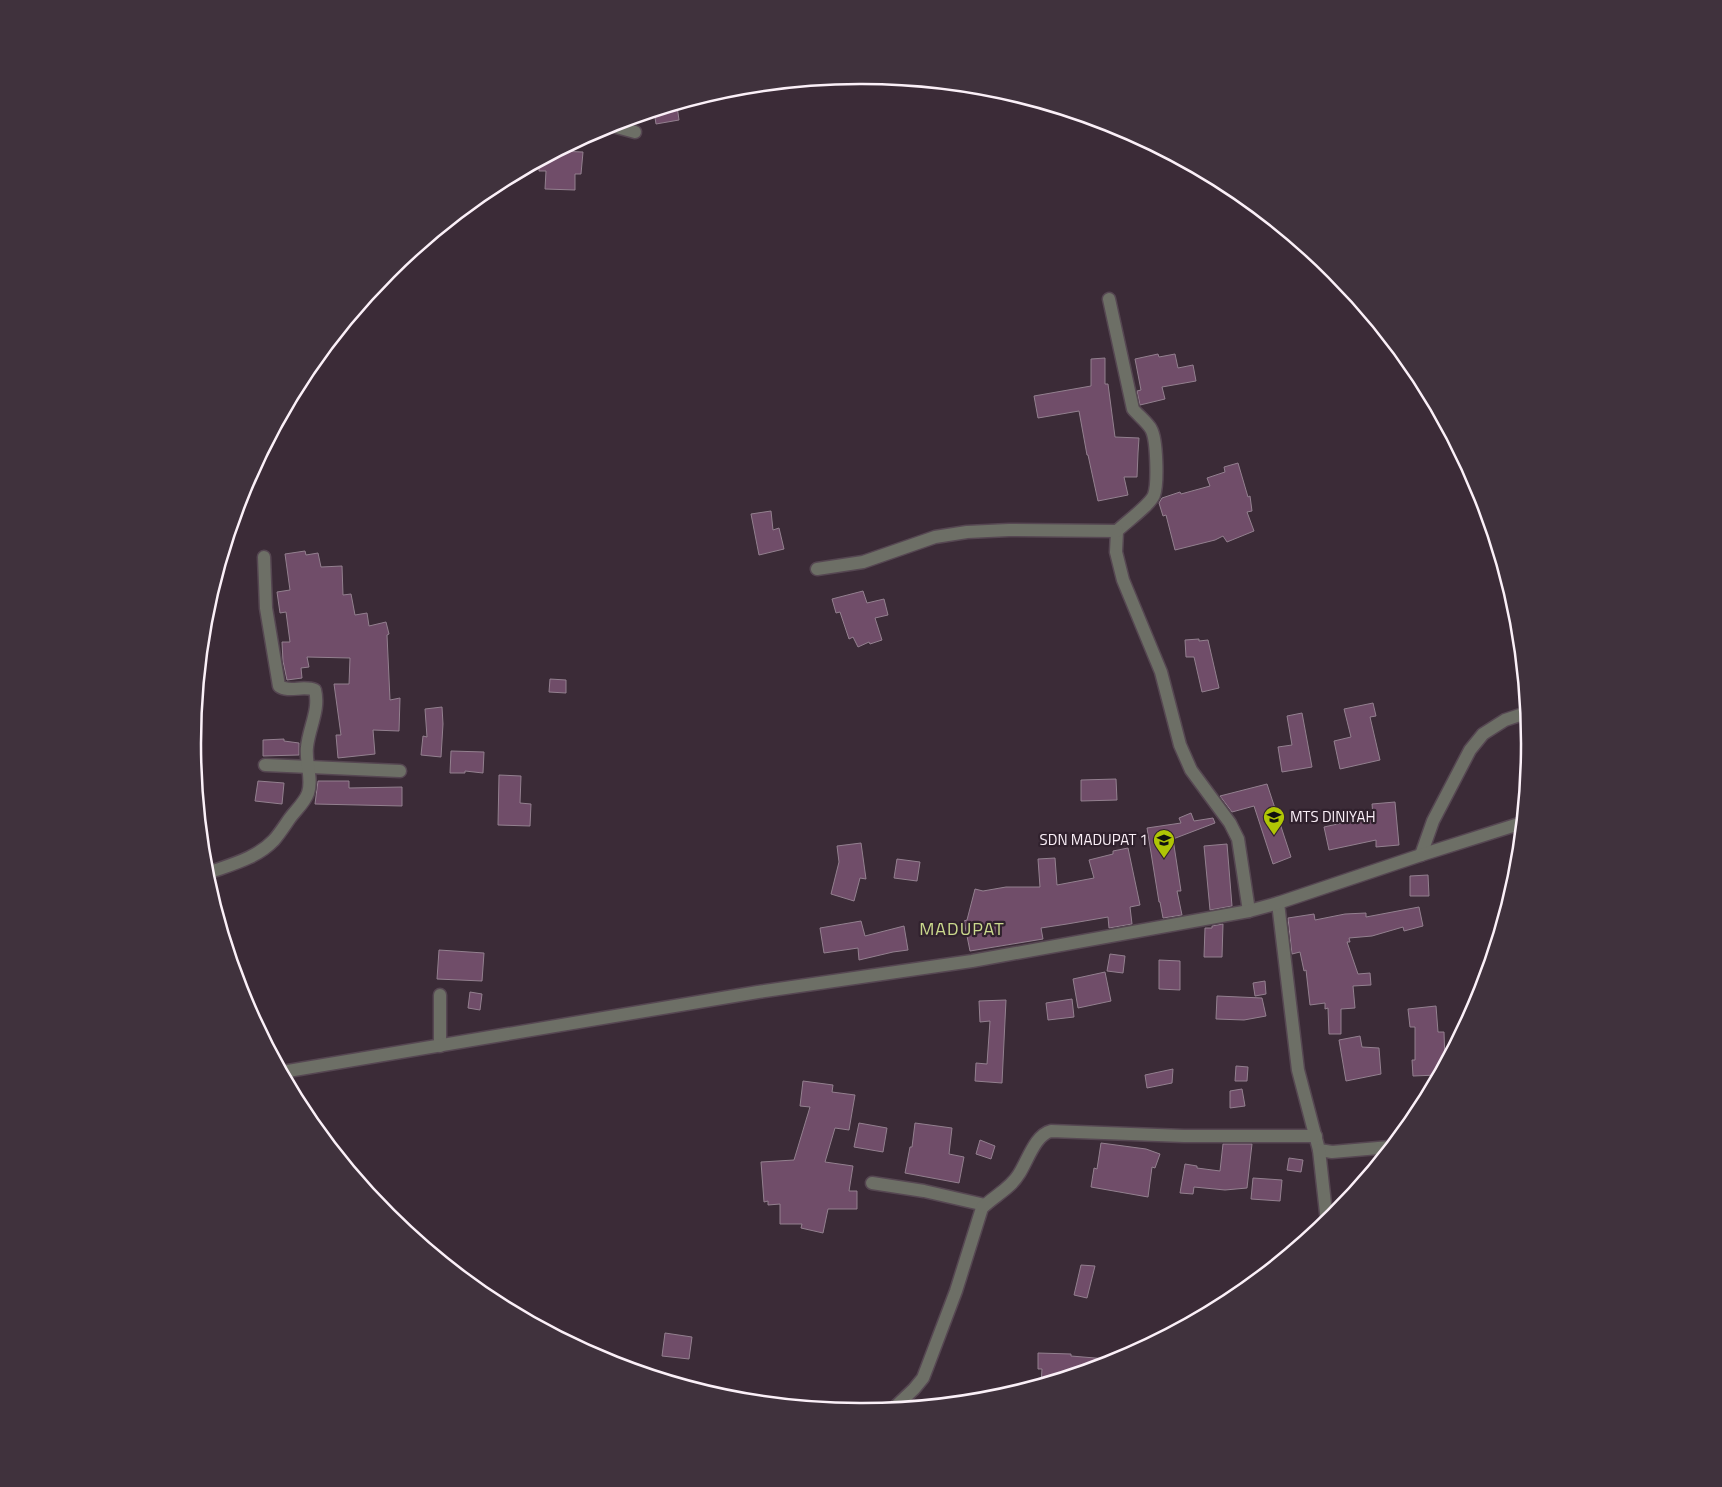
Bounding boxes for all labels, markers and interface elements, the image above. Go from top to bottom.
school or university icon: MTS DINIYAH [1262,805,1286,836]
place label: MTS DINIYAH [1290,805,1376,828]
place label: SDN MADUPAT 1 [1040,828,1148,851]
school or university icon: SDN MADUPAT 1 [1152,828,1176,859]
district label: MADUPAT [919,915,1005,942]

